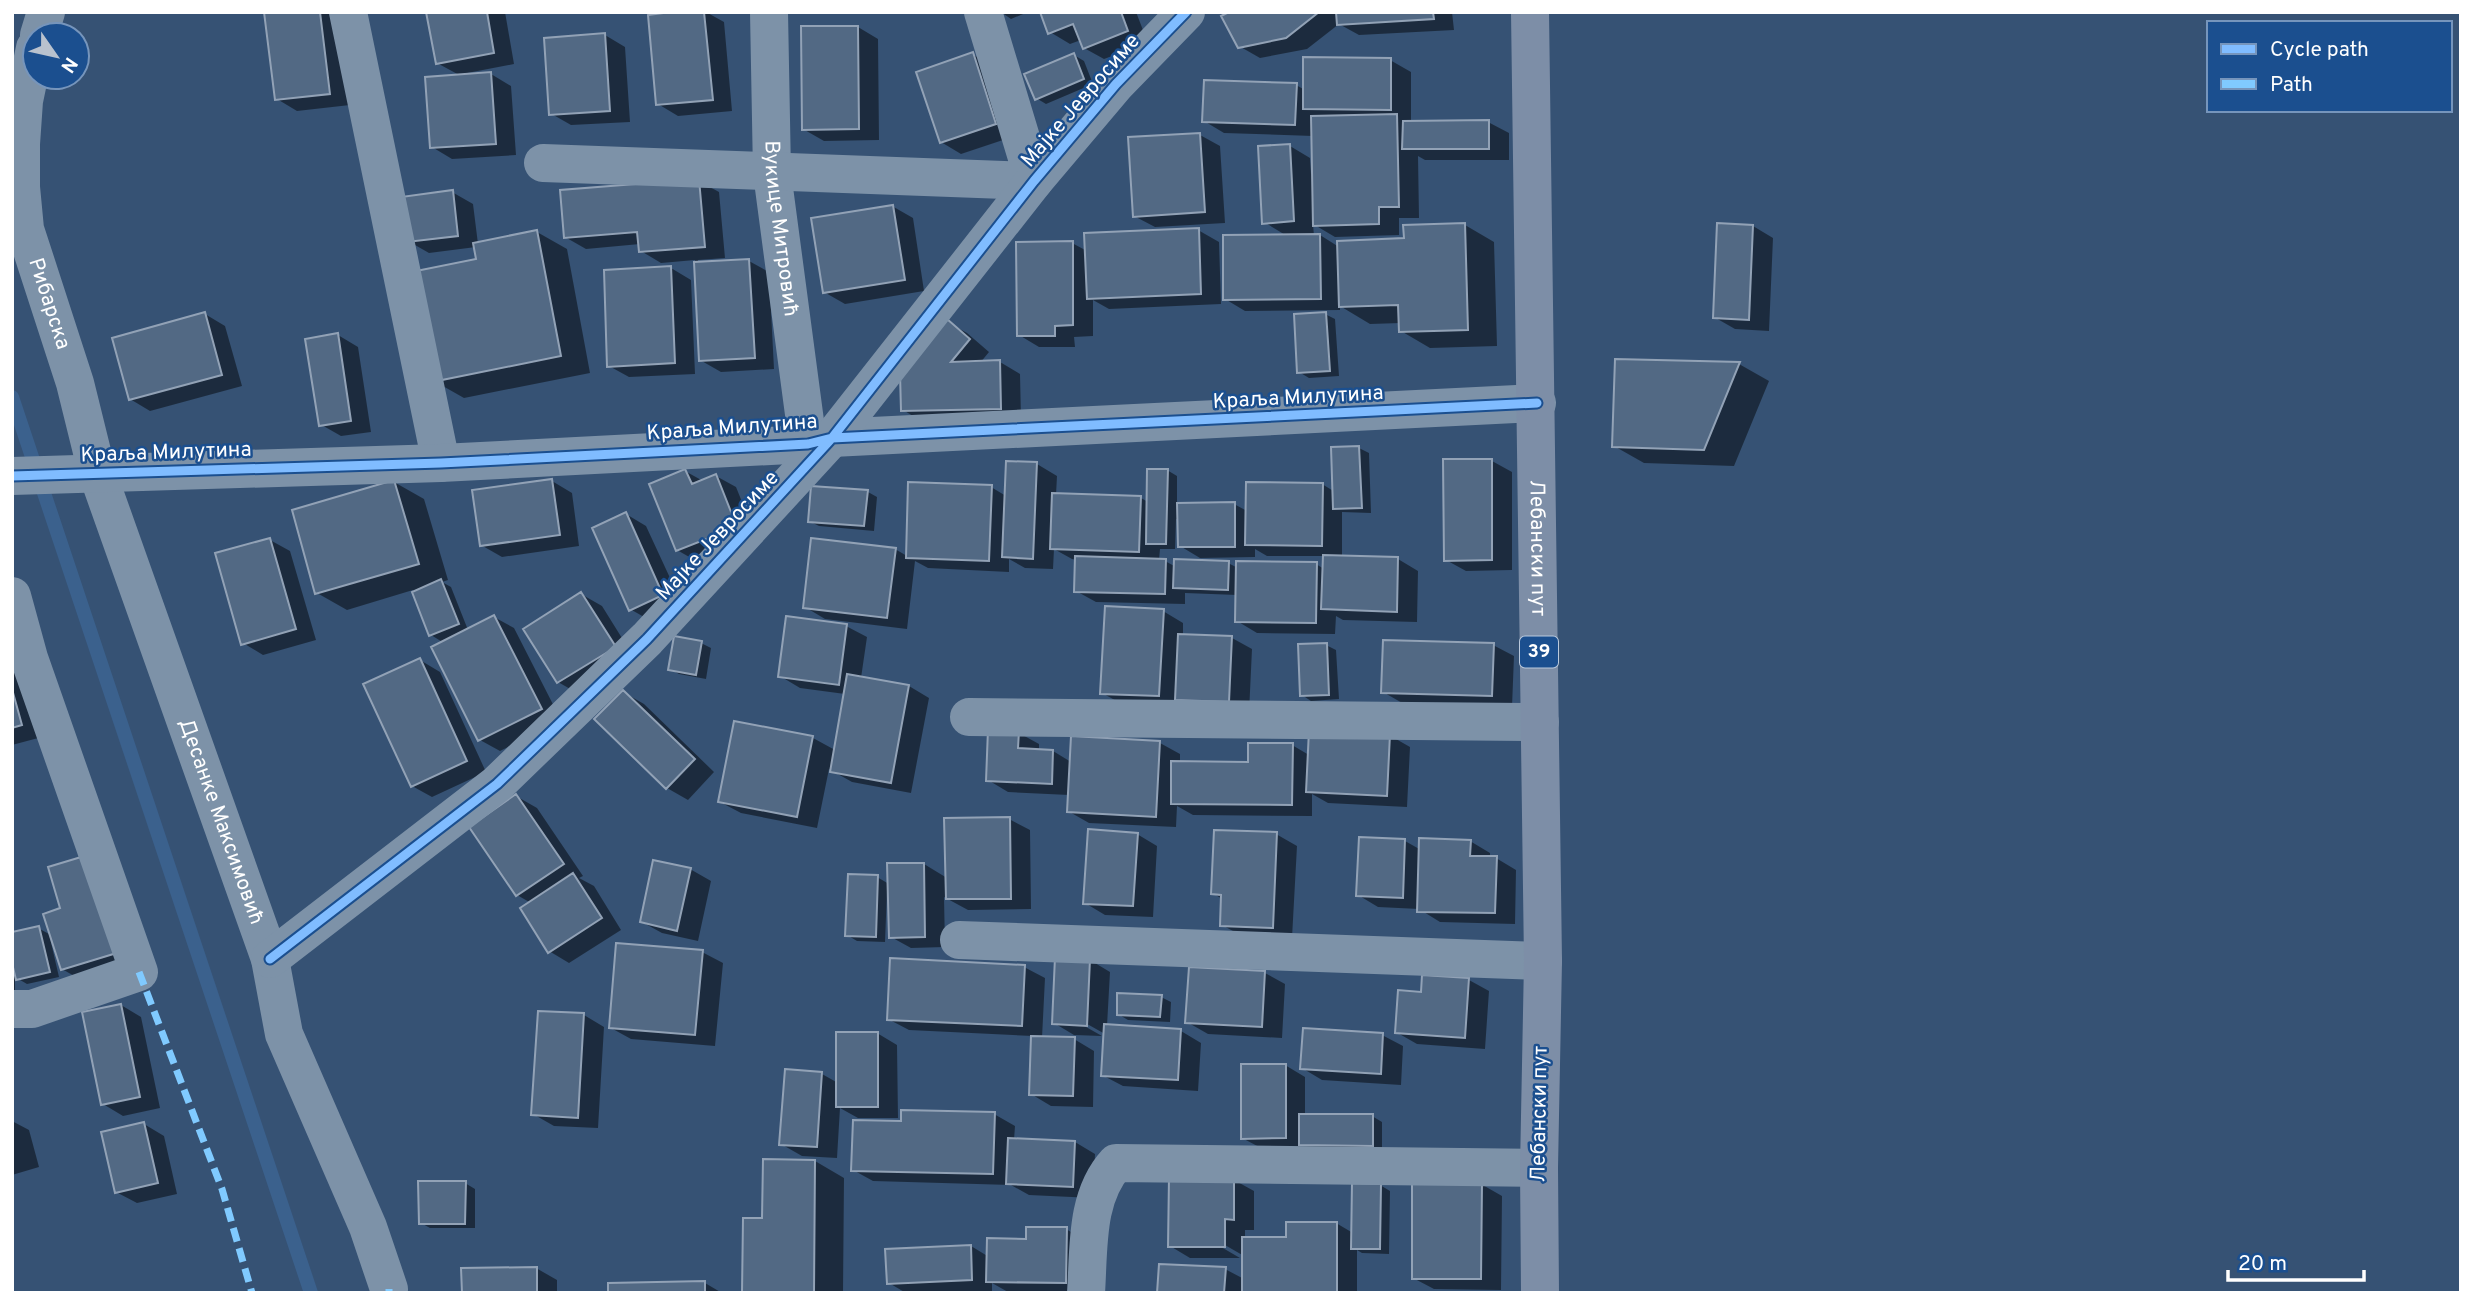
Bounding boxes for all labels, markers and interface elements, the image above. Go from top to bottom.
north arrow [21,21,91,91]
legend [2207,21,2452,112]
street label: Мајке Јевросиме [1016,29,1146,173]
text: Cycle path [2270,37,2369,64]
text: N [55,52,82,77]
text: Path [2270,72,2313,99]
street label: Вукице Митровић [758,140,804,318]
street label: Рибарска [22,255,77,353]
street label: Краља Милутина [1212,380,1384,416]
street label: Краља Милутина [646,409,818,447]
street label: Краља Милутина [80,437,252,469]
street label: Мајке Јевросиме [651,465,785,607]
street label: Лебански пут [1523,479,1552,617]
road number: 39 [1520,636,1558,667]
street label: Десанке Максимовић [172,715,270,928]
street label: Лебански пут [1525,1045,1555,1183]
scale bar [2228,1238,2364,1282]
text: 20 m [2238,1251,2287,1278]

